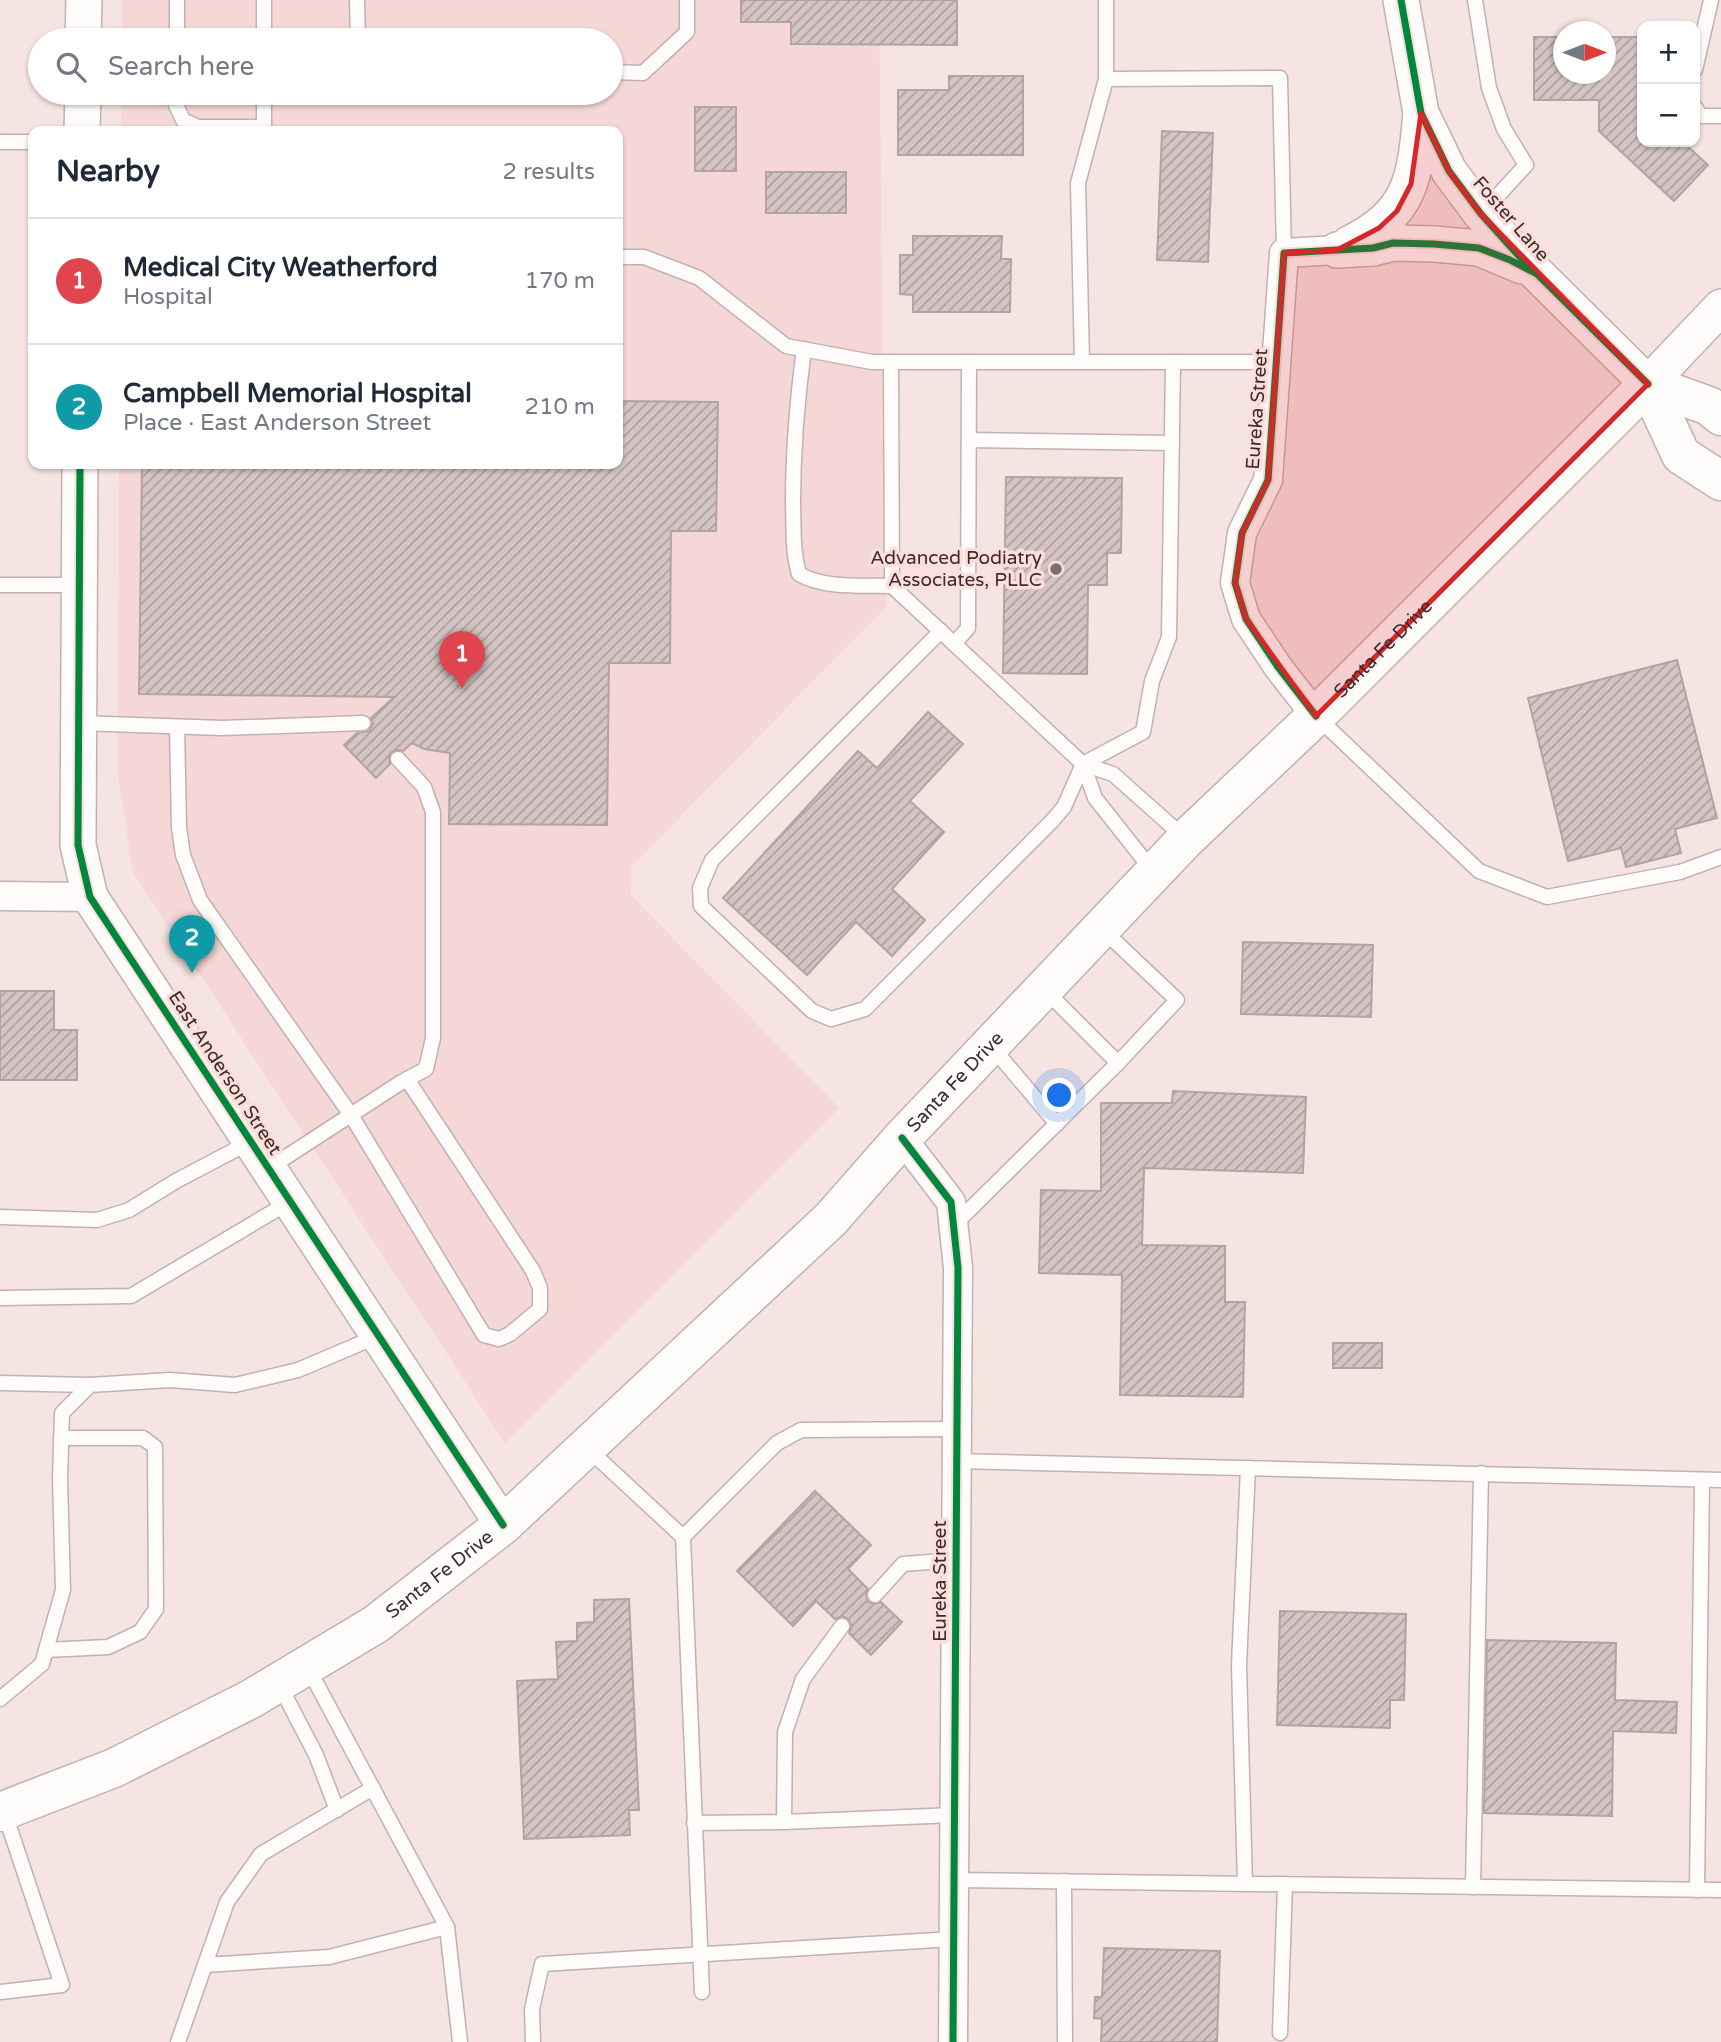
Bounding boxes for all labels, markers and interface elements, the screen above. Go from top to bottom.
north arrow [1553,21,1616,84]
map controls [1637,21,1700,147]
button: + [1637,21,1700,84]
search box [28,28,623,105]
icon: search [52,48,90,86]
text: Search here [108,51,254,82]
button: − [1637,84,1700,147]
text: Nearby [56,153,160,190]
text: 2 results [502,158,595,186]
street label: Foster Lane [1468,172,1554,266]
text: Medical City Weatherford [123,252,438,283]
text: 1 [72,267,86,295]
text: 170 m [525,267,595,295]
text: Hospital [123,283,213,311]
street label: Eureka Street [1242,348,1272,470]
text: Campbell Memorial Hospital [123,378,472,409]
text: 2 [72,393,86,421]
text: 210 m [525,393,595,421]
text: Place · East Anderson Street [123,409,431,437]
place label: Advanced Podiatry Associates, PLLC [870,547,1042,591]
marker: Advanced Podiatry Associates, PLLC [1048,561,1064,577]
street label: Santa Fe Drive [1329,595,1437,703]
pin: 1 [439,631,485,689]
pin: 2 [169,915,215,973]
street label: East Anderson Street [164,987,286,1159]
street label: Santa Fe Drive [903,1027,1008,1137]
your location [1042,1078,1076,1112]
street label: Eureka Street [929,1520,951,1642]
street label: Santa Fe Drive [382,1526,498,1623]

